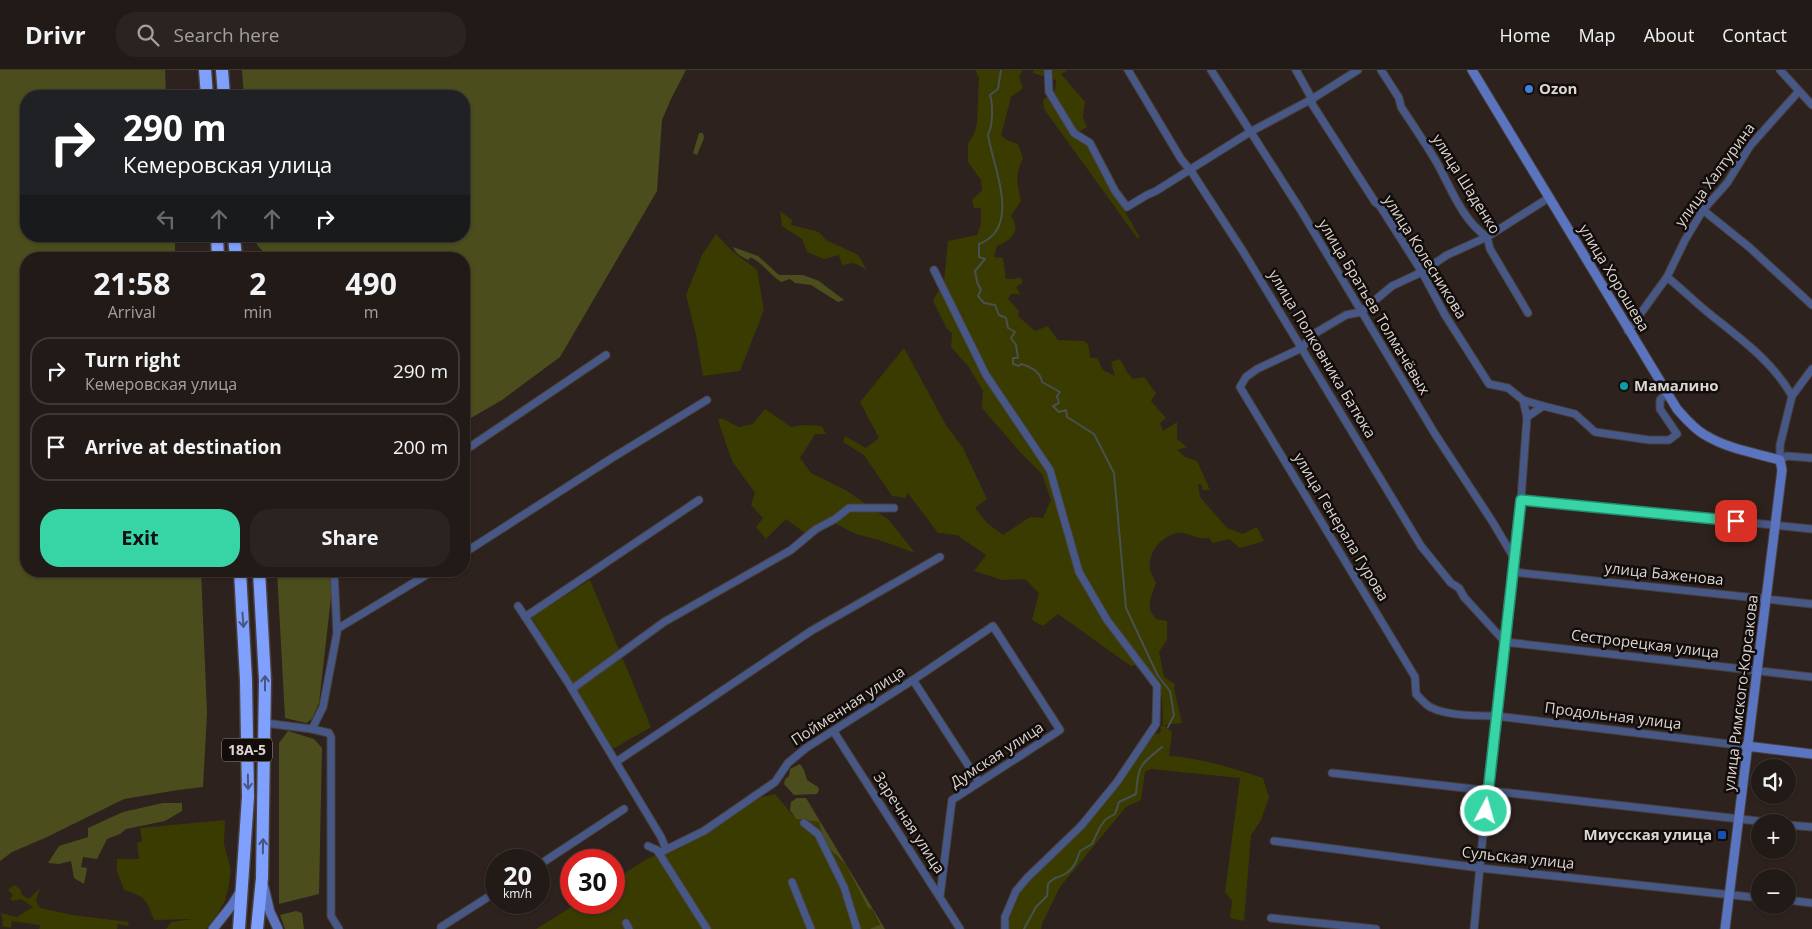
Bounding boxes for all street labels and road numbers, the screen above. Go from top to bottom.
street label: улица Халтурина [1670,118,1759,230]
street label: улица Шаденко [1428,130,1506,237]
street label: улица Колесникова [1380,191,1472,322]
street label: улица Братьев Толмачёвых [1314,215,1435,398]
street label: улица Хорошева [1575,220,1655,335]
street label: улица Полковника Батюка [1265,265,1381,441]
street label: улица Генерала Гурова [1289,448,1394,605]
street label: улица Баженова [1604,557,1725,589]
street label: улица Римского-Корсакова [1718,594,1762,792]
street label: Сестрорецкая улица [1570,624,1720,662]
street label: Пойменная улица [787,661,908,749]
street label: Продольная улица [1544,697,1683,733]
street label: Думская улица [946,716,1047,792]
road number: 18А-5 [222,738,272,762]
street label: Заречная улица [870,768,950,877]
street label: Сульская улица [1461,841,1575,873]

